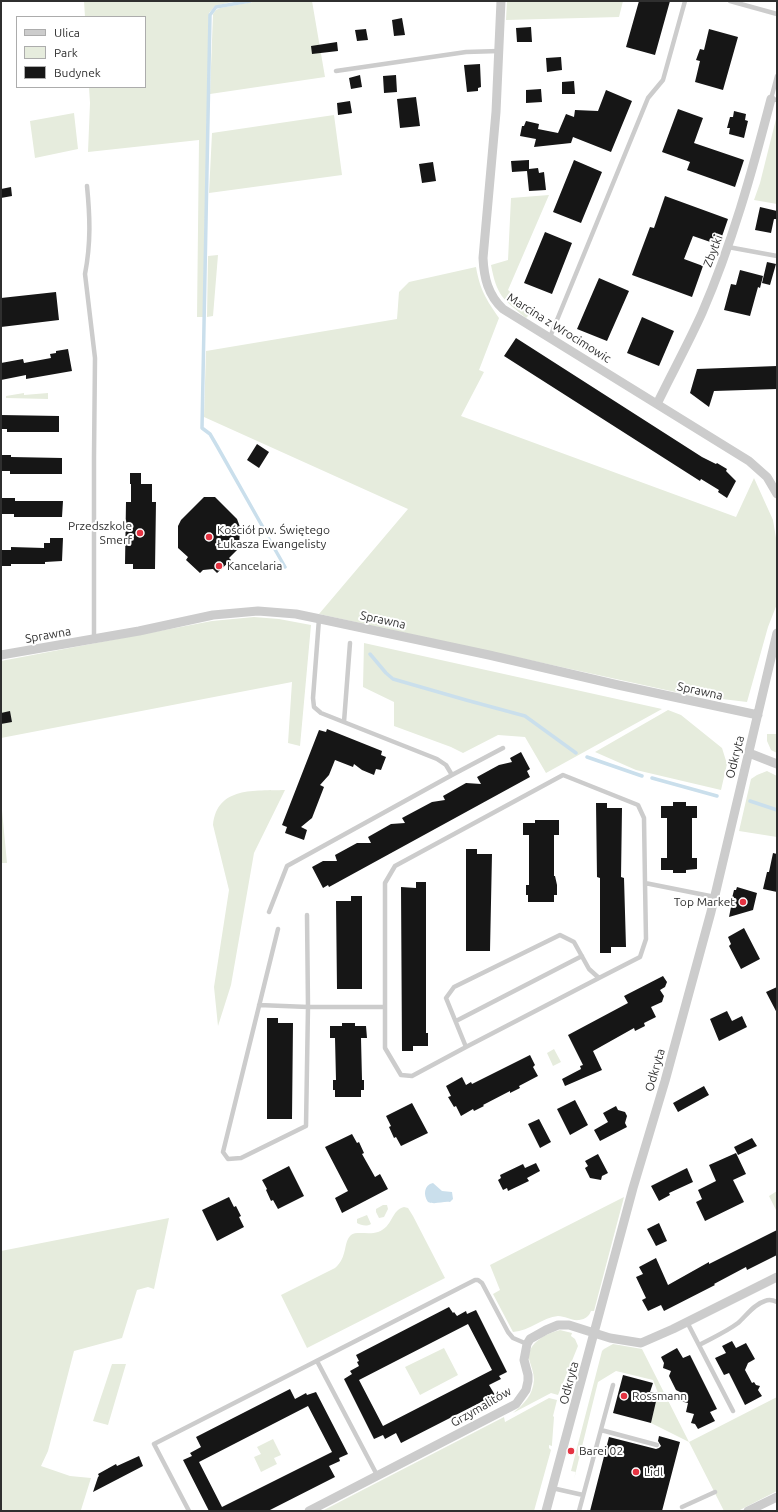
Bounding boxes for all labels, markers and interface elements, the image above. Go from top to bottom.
legend [16,16,146,88]
text: Ulica [54,26,80,39]
text: Park [54,46,78,59]
text: Budynek [54,66,101,79]
street label: Zbytki [700,233,726,269]
street label: Marcina z Wrocimowic [504,290,614,366]
place label: Przedszkole Smerf [68,519,132,547]
place label: Kościół pw. Świętego Łukasza Ewangelisty [217,523,330,551]
marker: Przedszkole Smerf [135,528,145,538]
marker: Kościół pw. Świętego Łukasza Ewangelisty [204,532,214,542]
place label: Kancelaria [227,559,282,573]
marker: Kancelaria [214,561,224,571]
street label: Sprawna [359,608,407,632]
street label: Sprawna [24,624,72,646]
street label: Sprawna [676,679,724,703]
street label: Odkryta [723,734,747,780]
place label: Top Market [674,895,735,909]
marker: Top Market [738,897,748,907]
street label: Odkryta [642,1047,668,1093]
street label: Odkryta [556,1360,582,1406]
street label: Grzymalitów [448,1384,514,1430]
place label: Rossmann [632,1389,687,1403]
marker: Rossmann [619,1391,629,1401]
place label: Barei 02 [579,1444,623,1458]
marker: Barei 02 [566,1446,576,1456]
place label: Lidl [644,1465,663,1479]
marker: Lidl [631,1467,641,1477]

